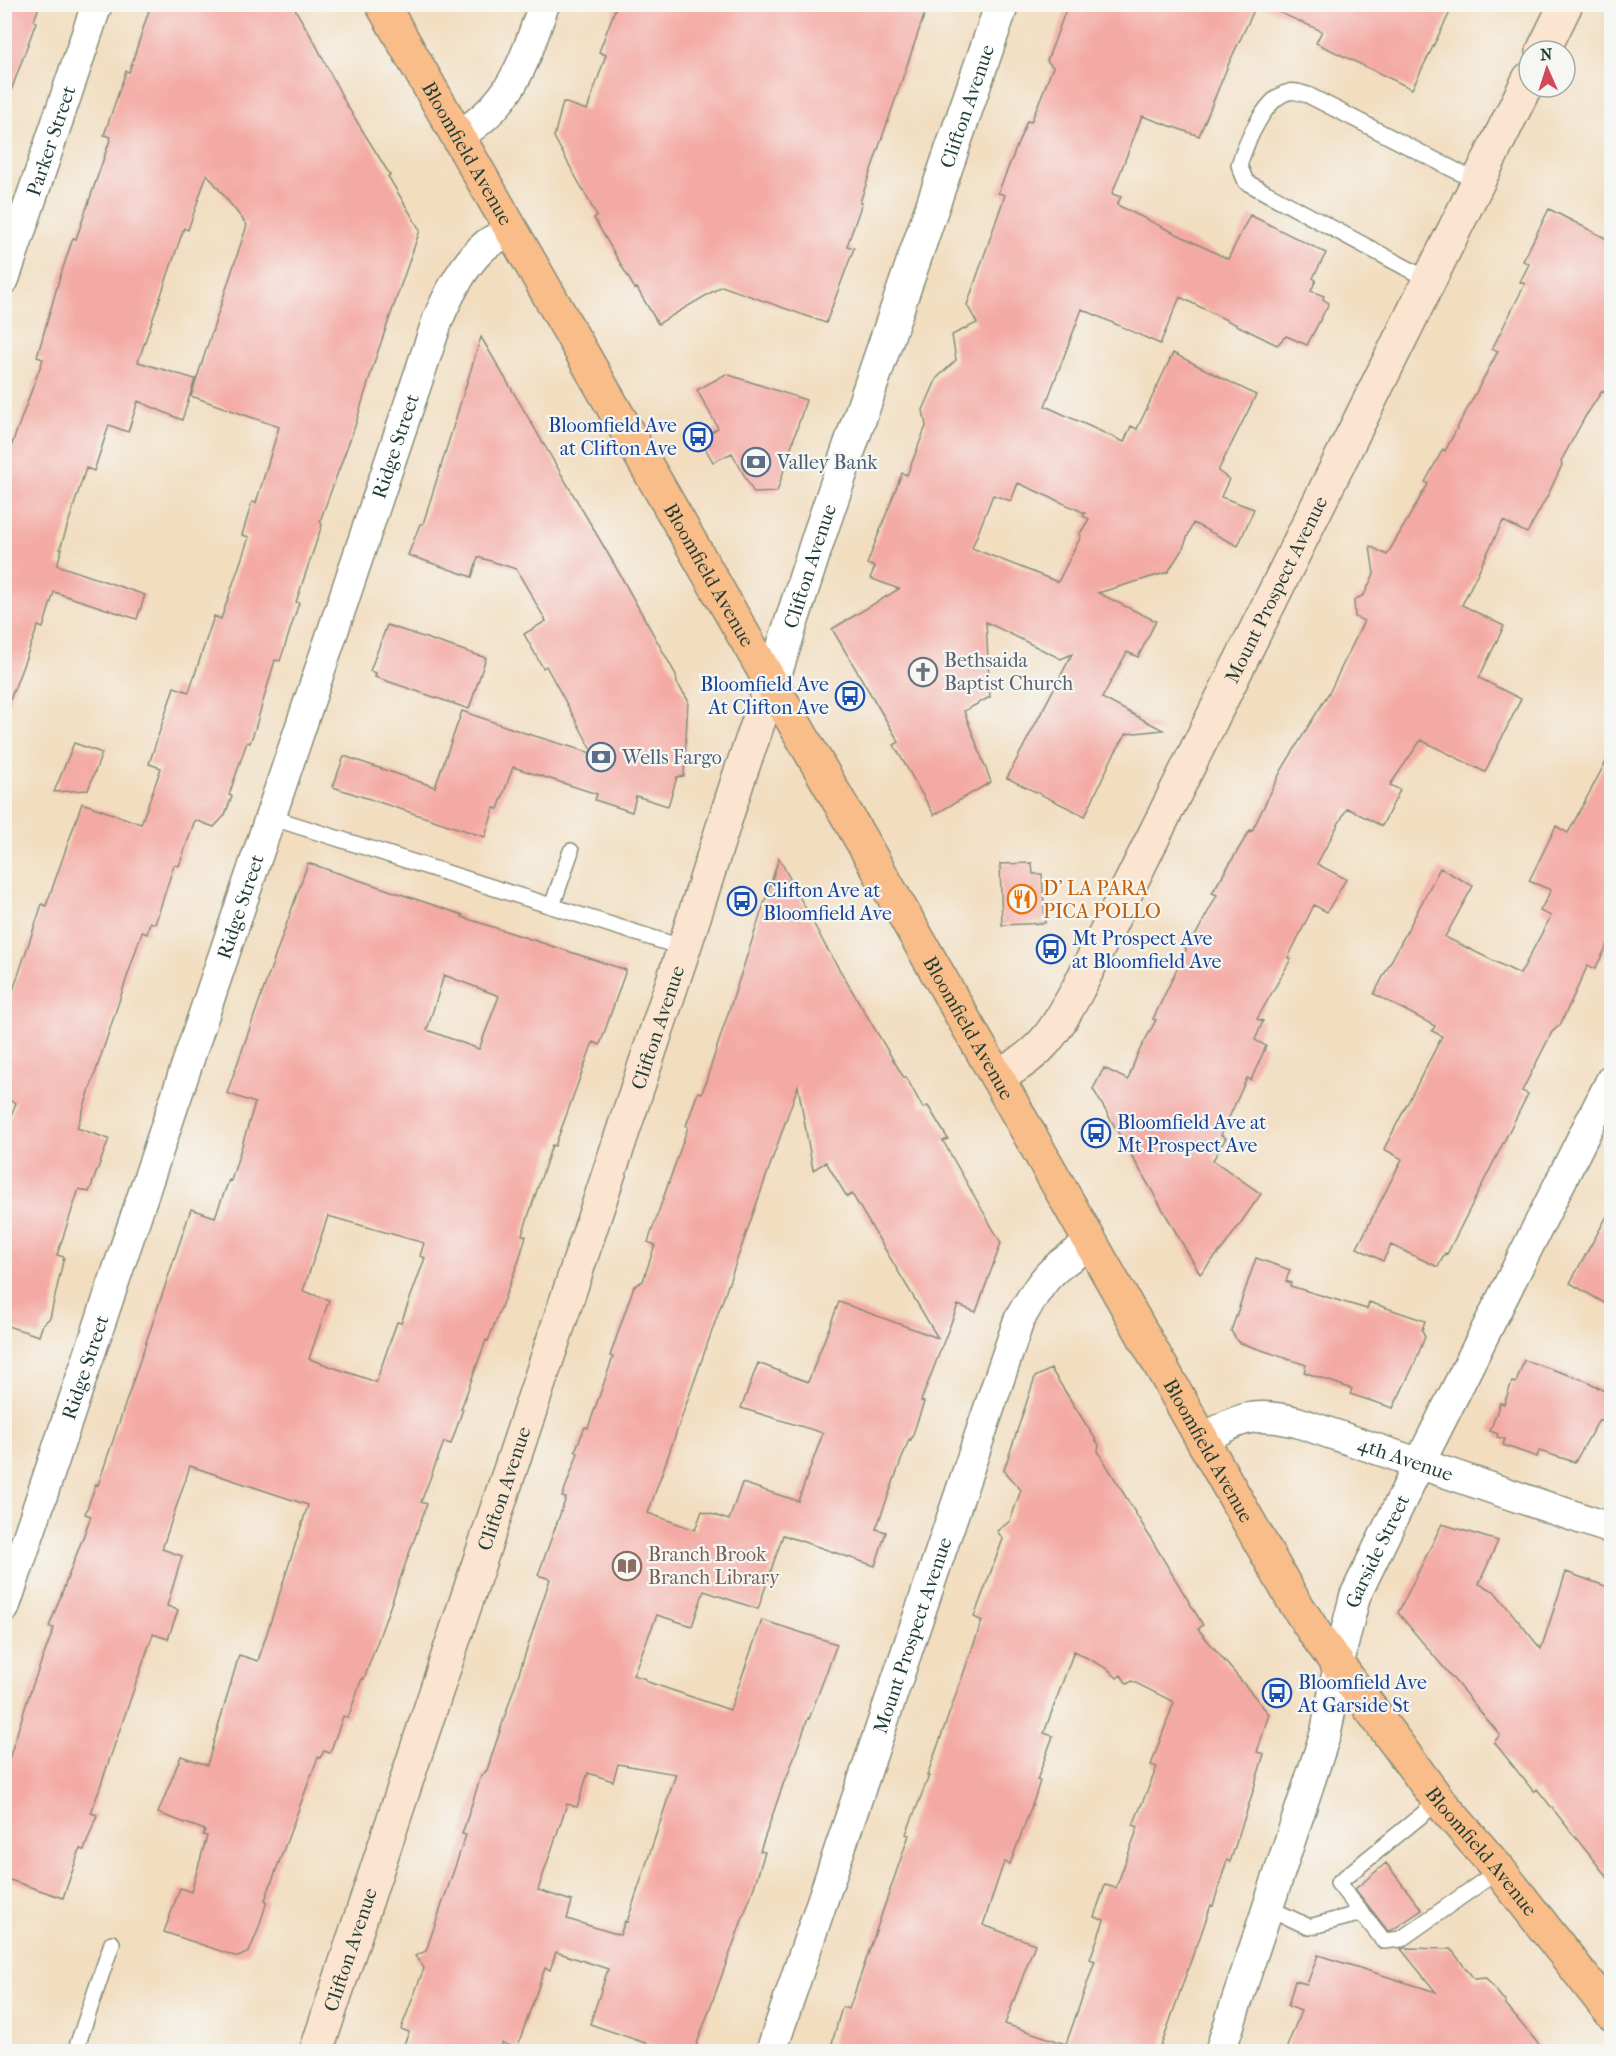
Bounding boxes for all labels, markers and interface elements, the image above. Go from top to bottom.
north arrow [1517,39,1577,99]
street label: Clifton Avenue [935,41,999,171]
text: N [1540,45,1554,64]
street label: Bloomfield Avenue [417,78,517,229]
street label: Parker Street [22,83,81,199]
street label: Ridge Street [367,391,424,502]
place label: Bloomfield Ave at Clifton Ave [548,414,677,460]
bus stop icon: Bloomfield Ave at Clifton Ave [682,421,714,453]
bank icon: Valley Bank [740,446,772,478]
place label: Valley Bank [776,451,878,474]
street label: Mount Prospect Avenue [1220,492,1332,687]
street label: Bloomfield Avenue [659,499,759,651]
street label: Clifton Avenue [779,501,841,631]
place label: Bethsaida Baptist Church [944,649,1074,695]
church icon: Bethsaida Baptist Church [907,656,939,688]
place label: Bloomfield Ave At Clifton Ave [700,673,829,719]
bus stop icon: Bloomfield Ave At Clifton Ave [834,680,866,712]
bank icon: Wells Fargo [585,741,617,773]
place label: Wells Fargo [621,746,722,769]
street label: Ridge Street [212,852,269,962]
place label: D' LA PARA PICA POLLO [1043,877,1161,923]
place label: Clifton Ave at Bloomfield Ave [763,879,892,925]
restaurant icon: D' LA PARA PICA POLLO [1006,883,1038,915]
bus stop icon: Clifton Ave at Bloomfield Ave [726,885,758,917]
place label: Mt Prospect Ave at Bloomfield Ave [1072,927,1222,973]
bus stop icon: Mt Prospect Ave at Bloomfield Ave [1035,933,1067,965]
street label: Bloomfield Avenue [918,952,1018,1104]
street label: Clifton Avenue [627,963,689,1092]
place label: Bloomfield Ave at Mt Prospect Ave [1117,1111,1266,1157]
bus stop icon: Bloomfield Ave at Mt Prospect Ave [1080,1117,1112,1149]
street label: Ridge Street [57,1312,114,1423]
street label: Bloomfield Avenue [1158,1375,1258,1527]
street label: Clifton Avenue [473,1424,536,1554]
street label: 4th Avenue [1355,1432,1456,1486]
street label: Garside Street [1341,1491,1414,1610]
street label: Mount Prospect Avenue [869,1534,957,1737]
place label: Branch Brook Branch Library [648,1543,781,1589]
library icon: Branch Brook Branch Library [611,1550,643,1582]
place label: Bloomfield Ave At Garside St [1297,1671,1427,1717]
bus stop icon: Bloomfield Ave At Garside St [1261,1677,1293,1709]
street label: Bloomfield Avenue [1420,1782,1542,1921]
street label: Clifton Avenue [319,1885,382,2015]

